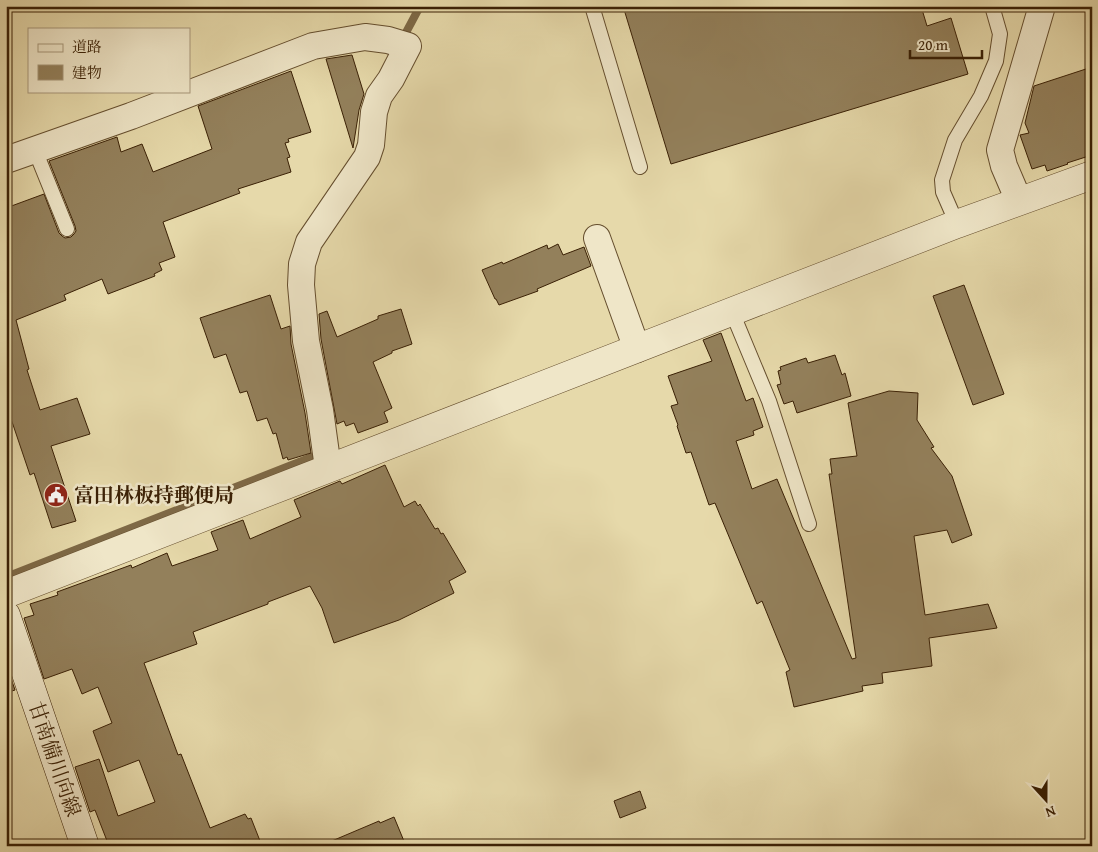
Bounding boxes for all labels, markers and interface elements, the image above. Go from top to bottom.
legend [28,28,190,92]
scale bar [910,28,983,60]
text: 20 m [918,34,949,55]
text: 道路 [72,36,102,57]
text: 建物 [72,62,102,83]
place label: 富田林板持郵便局 [74,480,234,509]
public building icon: 富田林板持郵便局 [43,482,69,508]
street label: 甘南備川向線 [22,697,89,820]
north arrow [1020,774,1070,824]
text: N [1042,801,1059,823]

